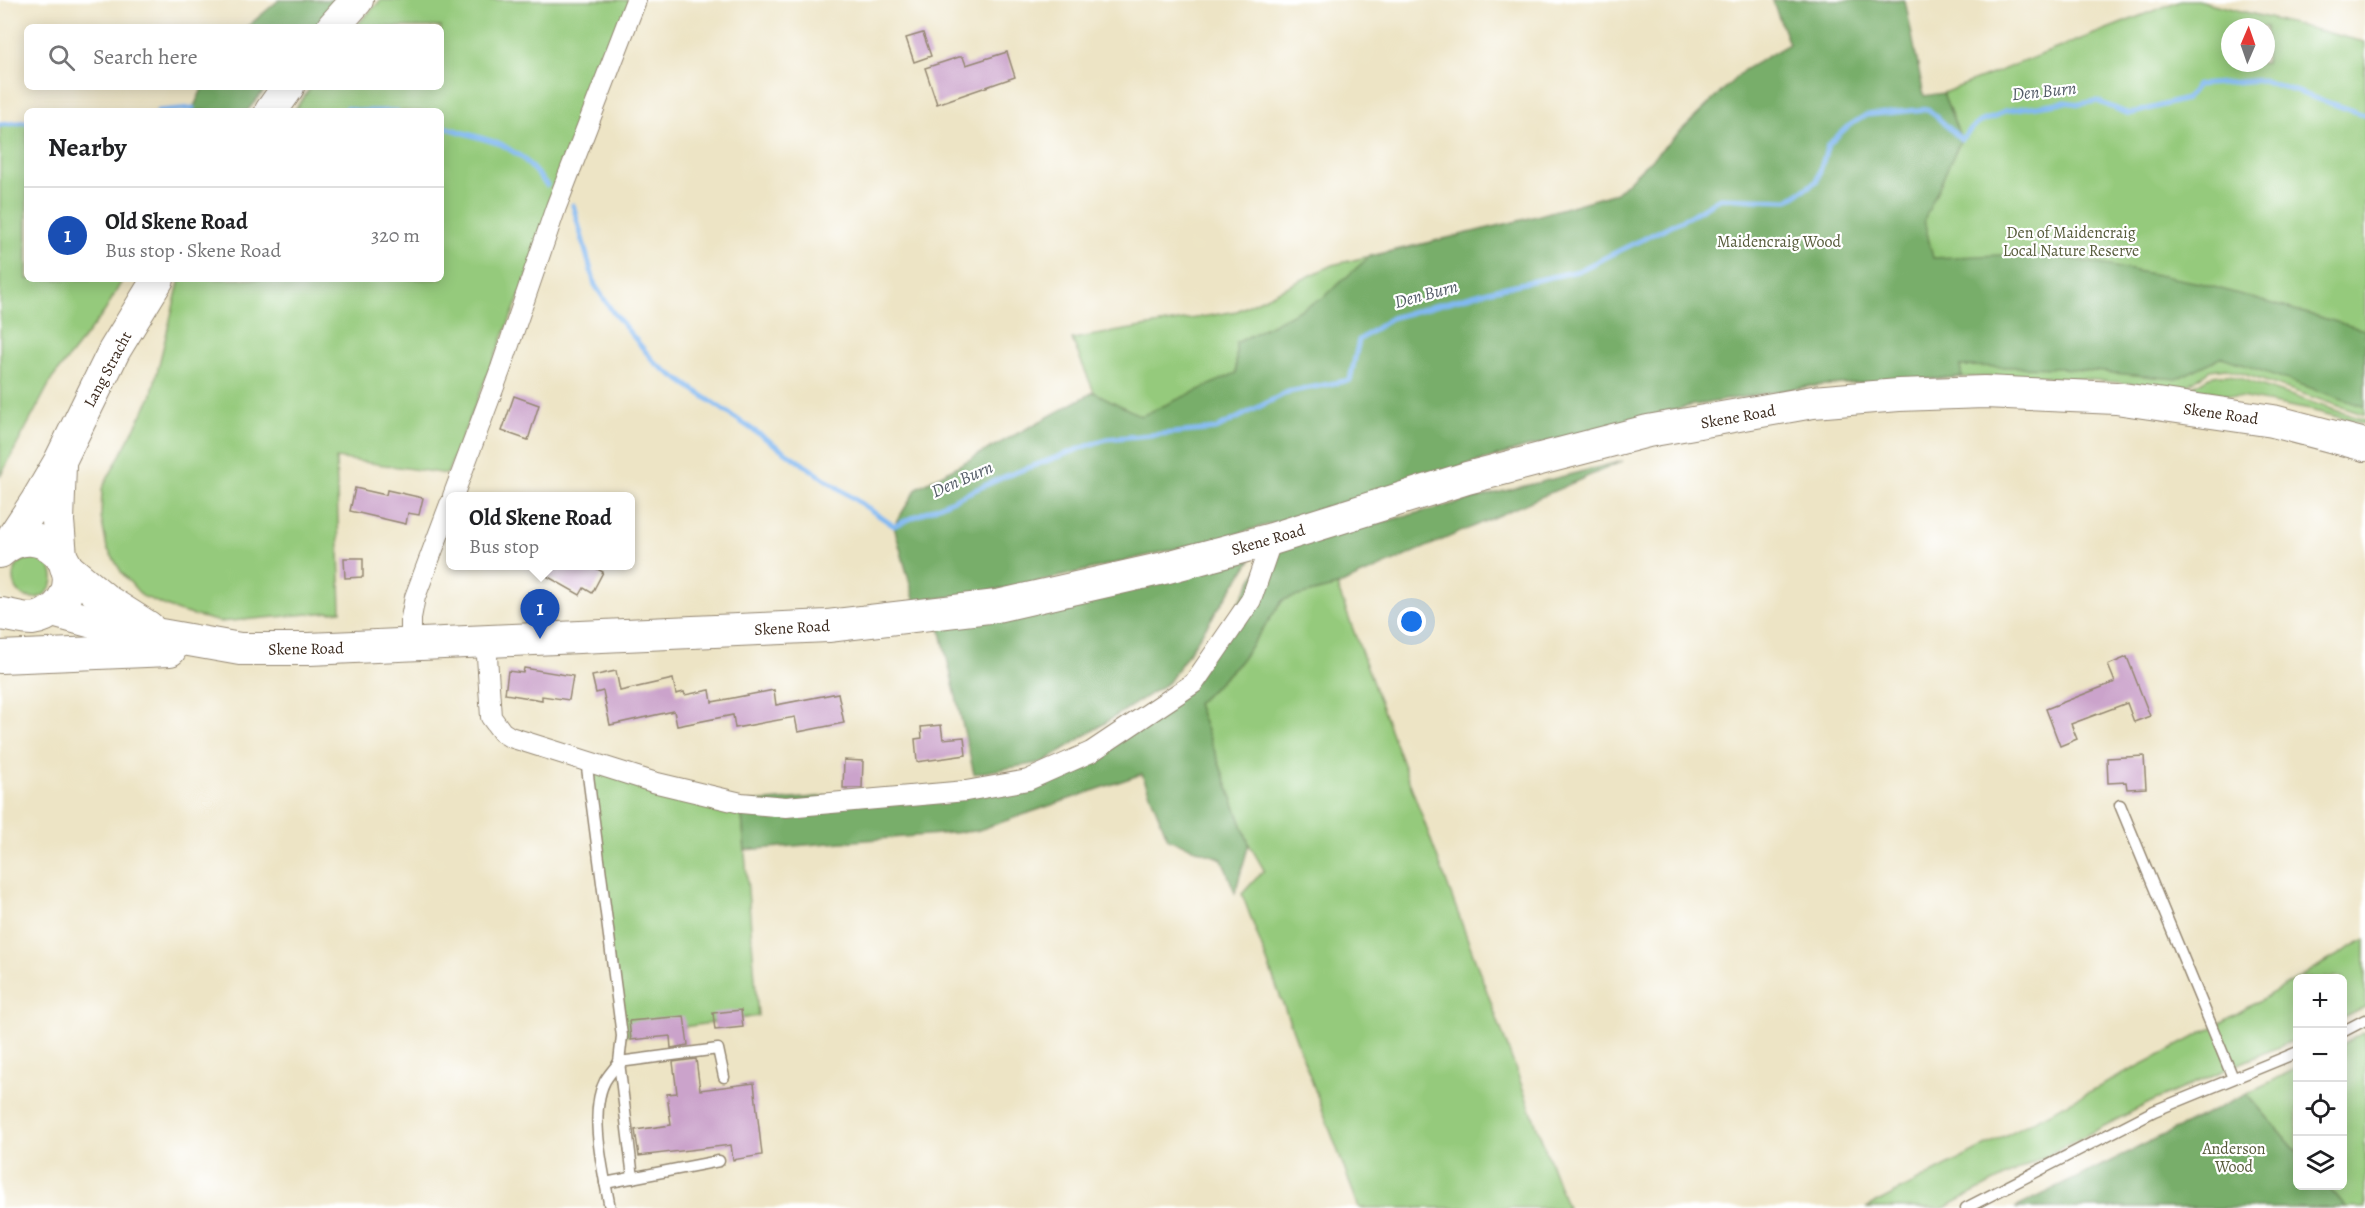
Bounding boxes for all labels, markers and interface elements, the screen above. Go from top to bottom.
north arrow [2221,18,2275,72]
search box [24,24,444,90]
icon: search [45,41,78,74]
text: Search here [93,42,198,72]
water label: Den Burn [2011,76,2078,106]
text: Nearby [48,130,127,165]
text: Old Skene Road [105,207,248,237]
text: 1 [64,222,71,249]
text: 320 m [371,222,420,249]
park label: Den of Maidencraig Local Nature Reserve [2003,222,2139,262]
park label: Maidencraig Wood [1717,231,1841,253]
text: Bus stop · Skene Road [105,237,281,264]
water label: Den Burn [1392,274,1460,314]
street label: Lang Stracht [79,328,137,411]
street label: Skene Road [2182,398,2260,430]
street label: Skene Road [1699,400,1778,434]
water label: Den Burn [928,455,997,503]
popup [446,492,635,570]
text: Old Skene Road [469,503,612,533]
street label: Skene Road [1229,519,1308,561]
text: Bus stop [469,533,539,560]
pin: 1 [520,590,560,639]
your location [1397,607,1426,636]
street label: Skene Road [754,615,831,641]
street label: Skene Road [268,637,344,661]
map controls [2293,974,2347,1190]
button: + [2293,974,2347,1028]
button: − [2293,1028,2347,1082]
button: locate [2293,1082,2347,1136]
button: layers [2293,1136,2347,1190]
park label: Anderson Wood [2202,1138,2266,1178]

